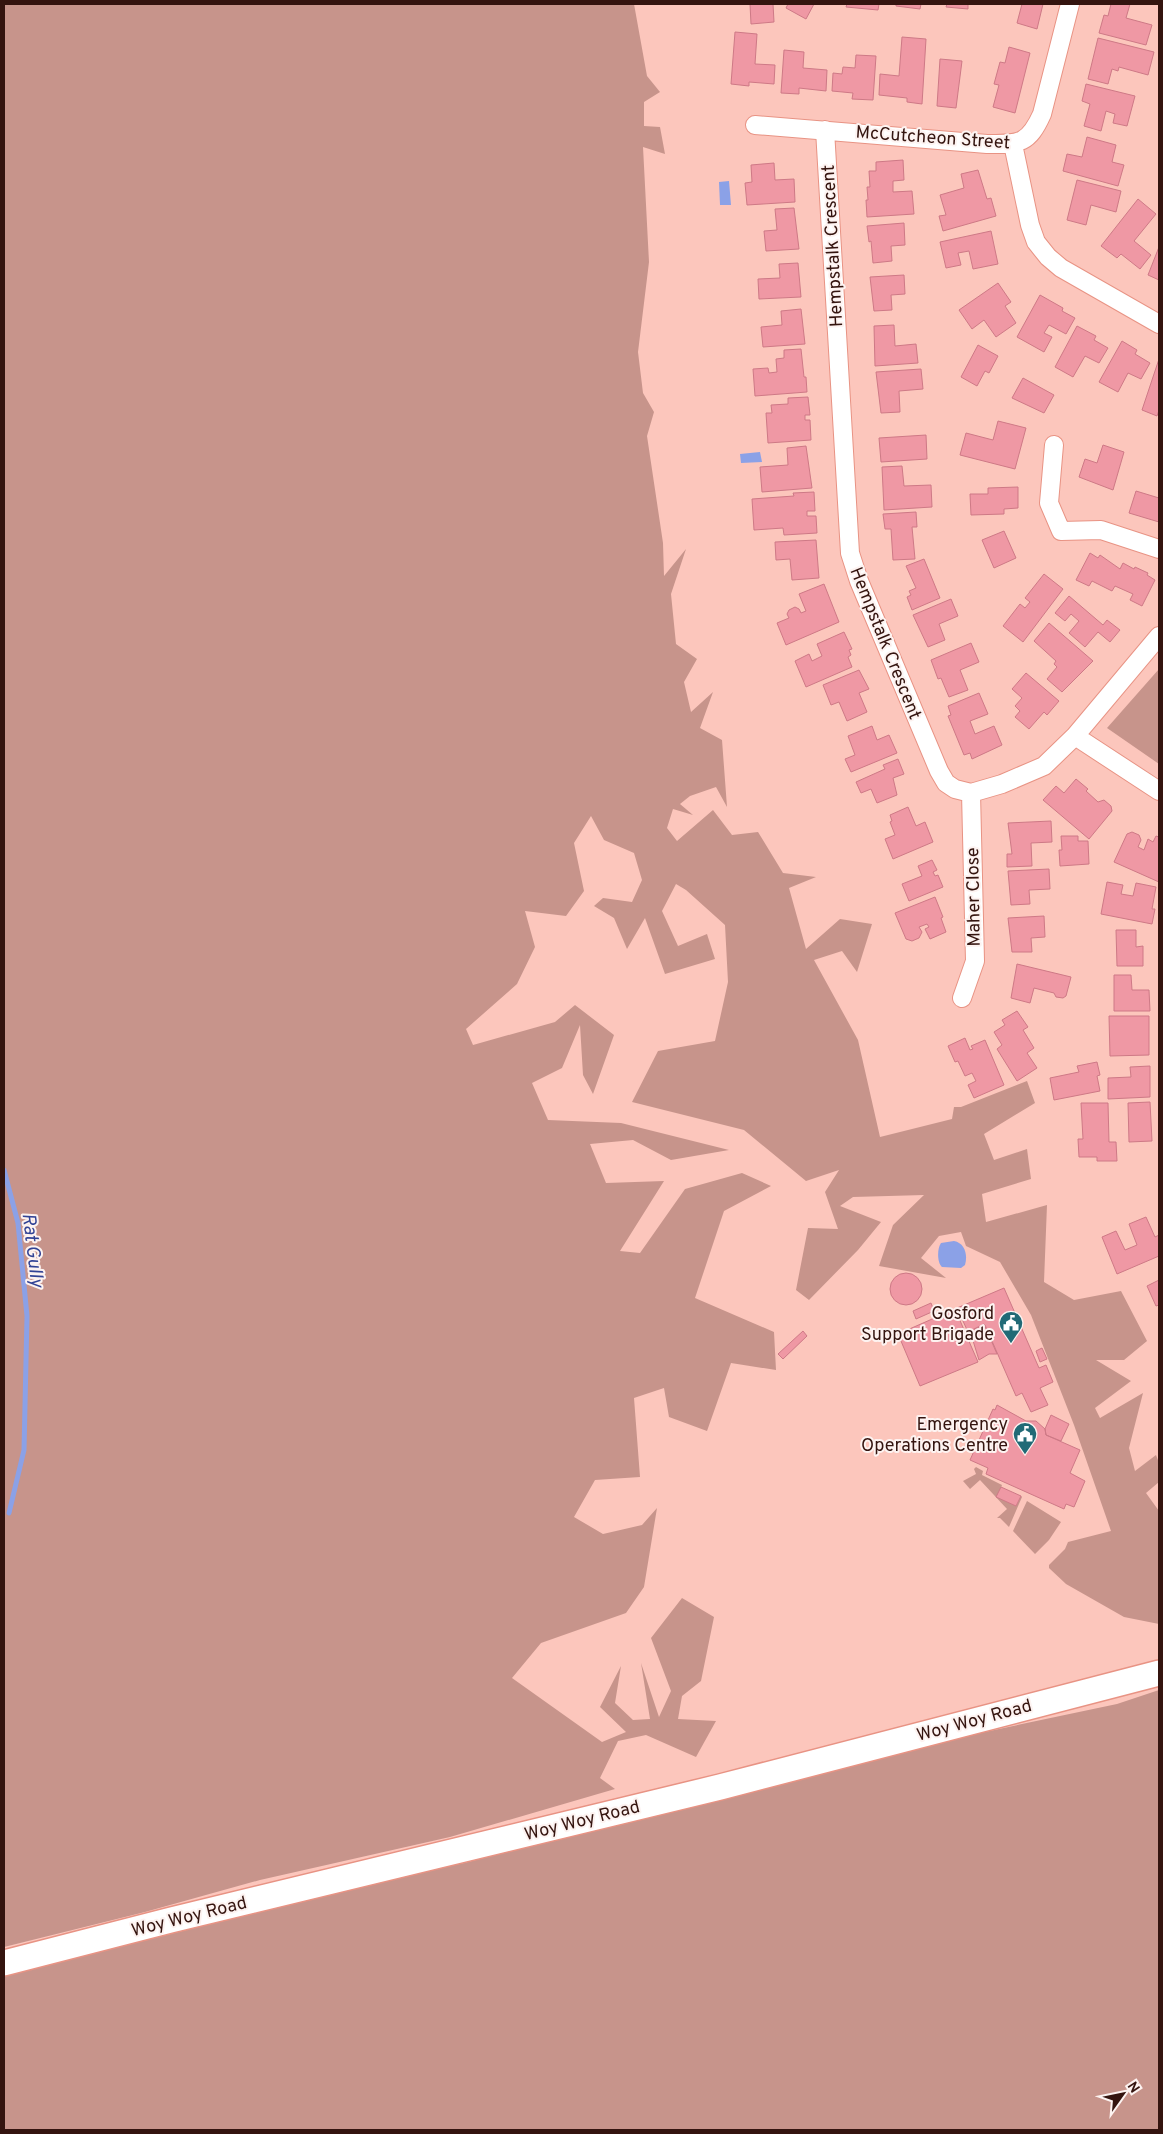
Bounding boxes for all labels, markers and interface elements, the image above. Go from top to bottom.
street label: McCutcheon Street [855,122,1011,155]
street label: Hempstalk Crescent [818,164,849,328]
street label: Hempstalk Crescent [844,564,926,723]
street label: Maher Close [962,847,987,947]
water label: Rat Gully [16,1212,49,1290]
place label: Gosford Support Brigade [861,1303,994,1347]
public building icon: Gosford Support Brigade [998,1310,1024,1344]
place label: Emergency Operations Centre [861,1414,1008,1458]
public building icon: Emergency Operations Centre [1012,1421,1038,1455]
street label: Woy Woy Road [914,1695,1034,1748]
street label: Woy Woy Road [522,1796,643,1847]
street label: Woy Woy Road [129,1892,250,1943]
north arrow [1098,2069,1148,2119]
text: N [1123,2079,1143,2097]

